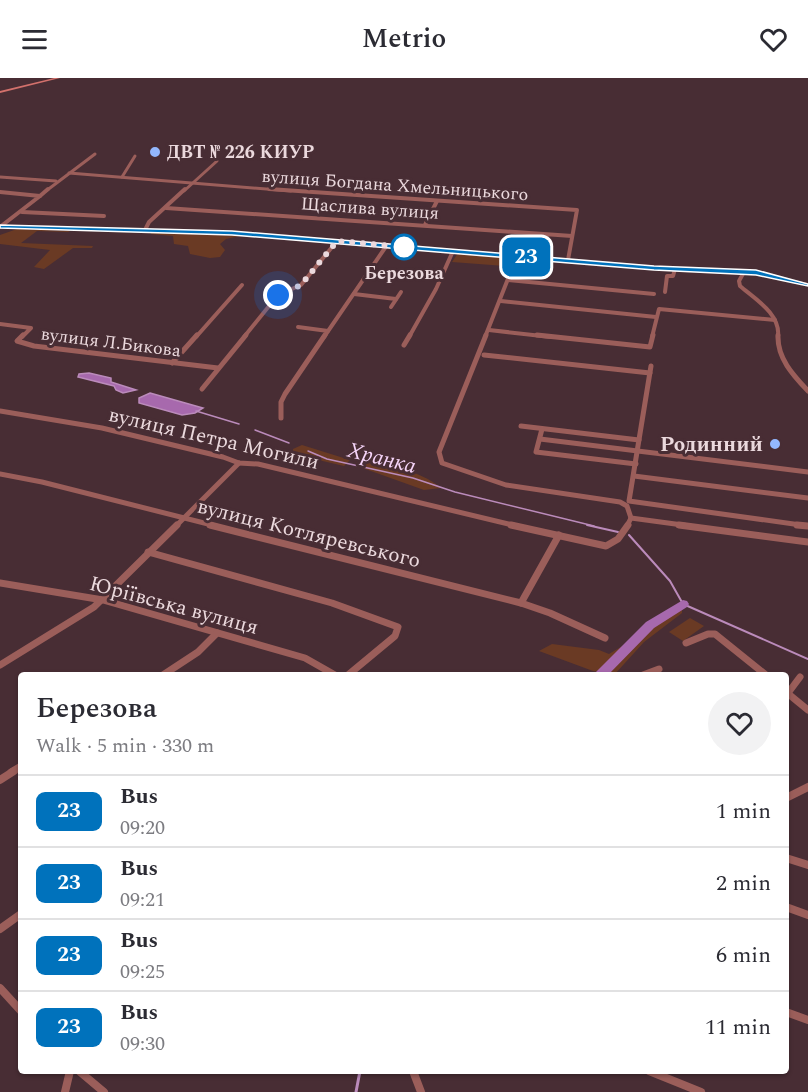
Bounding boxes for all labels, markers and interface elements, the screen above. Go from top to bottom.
text: Metrio [362,18,446,60]
icon: menu [18,23,51,56]
icon: heart [757,23,790,56]
place label: ДВТ № 226 КИУР [167,139,314,166]
marker: ДВТ № 226 КИУР [148,145,162,159]
street label: вулиця Богдана Хмельницького [261,163,529,208]
street label: Щаслива вулиця [300,190,440,227]
marker: Березова [391,234,417,260]
line badge: 23 [499,238,553,276]
text: 23 [514,241,538,273]
place label: Березова [364,260,444,287]
your location [263,280,293,310]
street label: вулиця Л.Бикова [39,320,183,365]
street label: вулиця Петра Могили [105,399,322,479]
place label: Родинний [660,429,763,461]
water label: Хранка [343,434,420,483]
marker: Родинний [768,437,782,451]
street label: вулиця Котляревського [194,491,424,577]
street label: Юріївська вулиця [86,568,262,644]
text: Березова [36,687,157,730]
button: heart [708,692,771,755]
text: Walk · 5 min · 330 m [36,731,214,761]
text: Bus [120,780,158,813]
text: 23 [57,795,81,827]
text: 1 min [716,795,771,828]
text: 09:20 [120,813,165,843]
text: Bus [120,852,158,885]
text: 23 [57,867,81,899]
text: 2 min [716,867,771,900]
text: 09:21 [120,885,165,915]
text: Bus [120,924,158,957]
text: 23 [57,939,81,971]
text: 6 min [716,939,771,972]
text: 09:25 [120,957,165,987]
text: Bus [120,996,158,1029]
text: 23 [57,1011,81,1043]
text: 11 min [705,1011,771,1044]
text: 09:30 [120,1029,165,1059]

